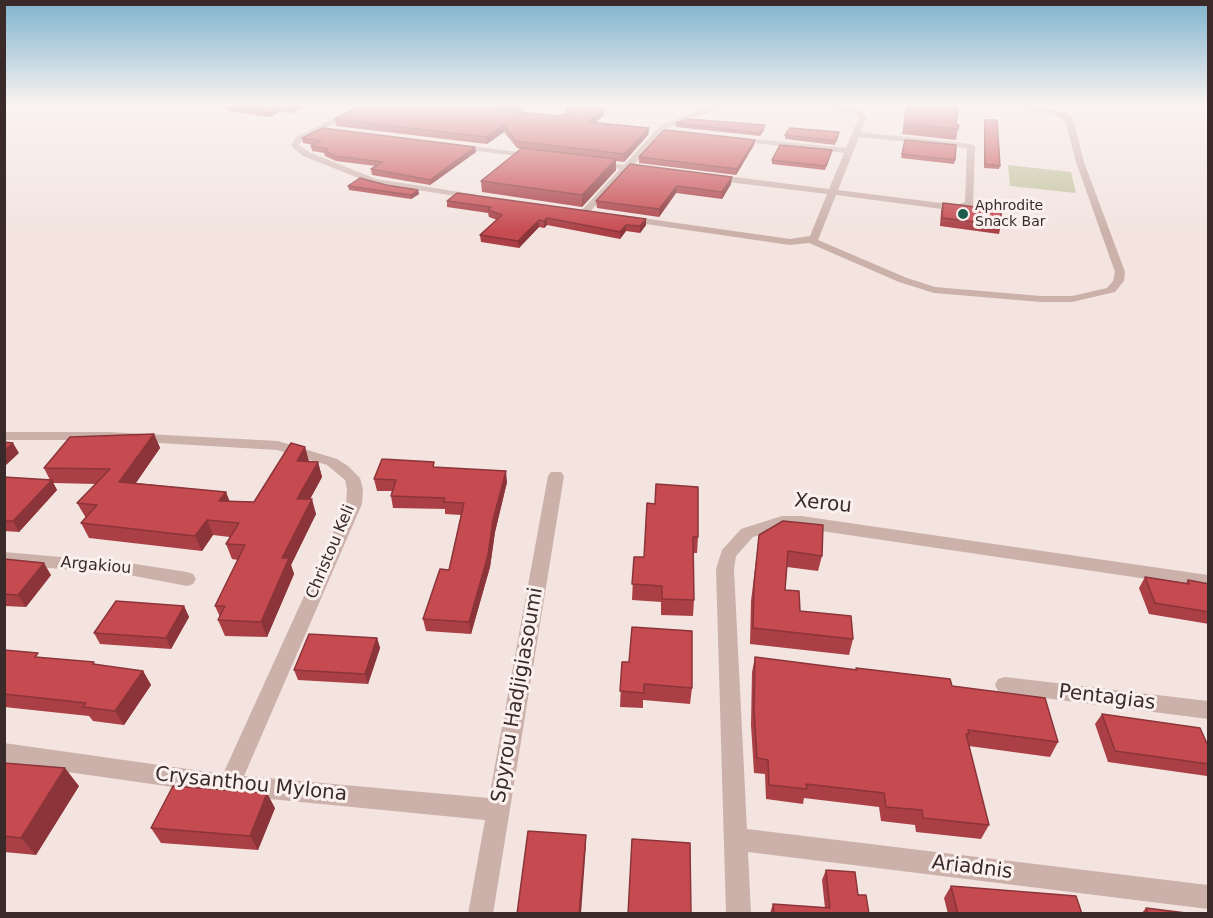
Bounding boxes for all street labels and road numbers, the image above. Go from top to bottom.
street label: Xerou [793,489,853,519]
street label: Christou Keli [303,502,359,602]
street label: Argakiou [60,553,132,579]
street label: Spyrou Hadjigiasoumi [487,585,549,805]
street label: Pentagias [1057,680,1157,716]
street label: Crysanthou Mylona [154,763,348,807]
street label: Ariadnis [930,851,1014,885]

